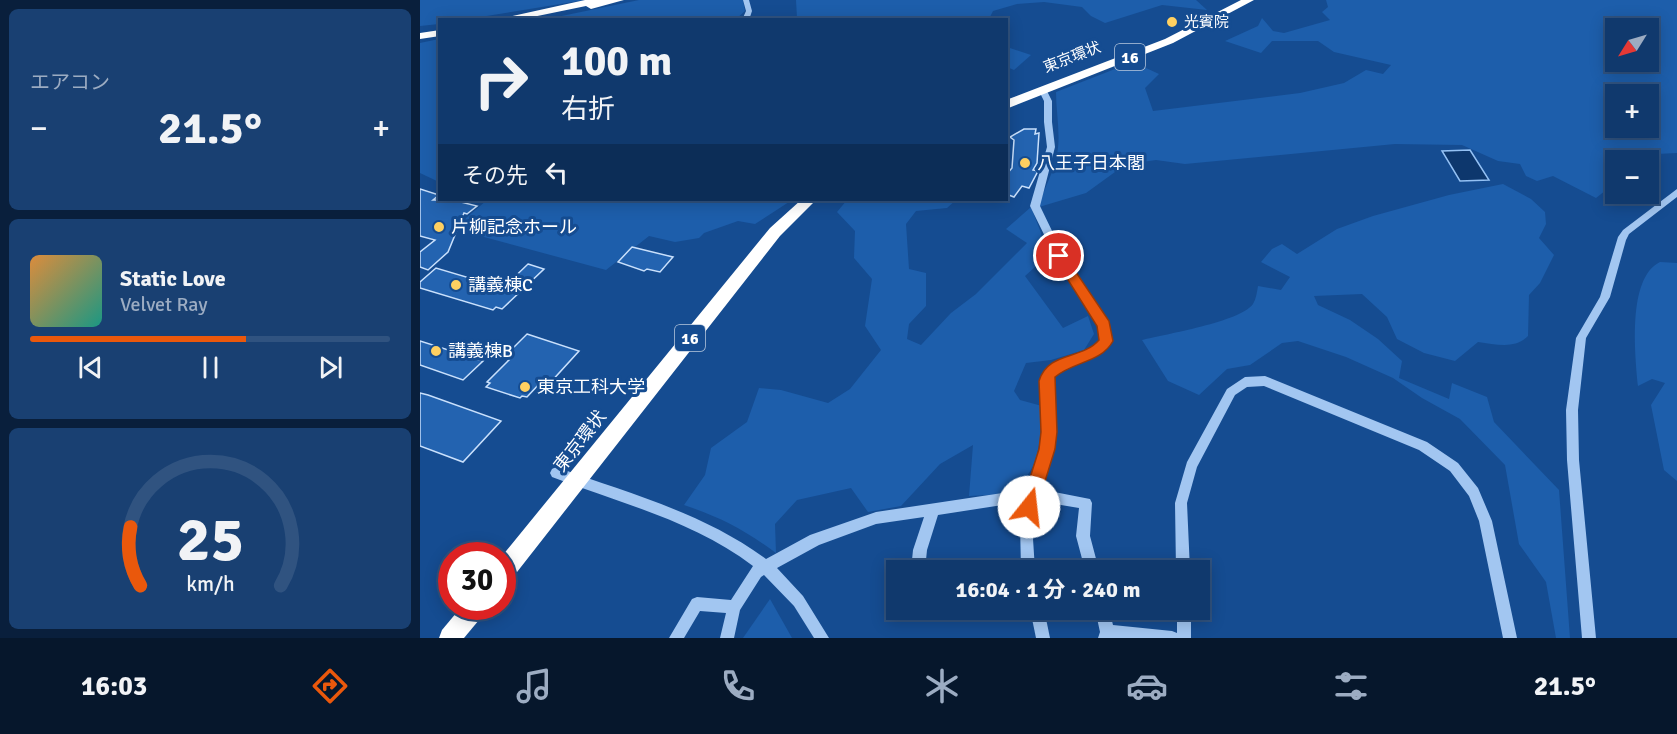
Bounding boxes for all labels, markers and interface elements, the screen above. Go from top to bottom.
place label: 光賓院 [1184,13,1229,31]
marker: 光賓院 [1165,15,1179,29]
north arrow [1605,18,1659,72]
map controls [1605,18,1659,204]
text: 100 m [561,36,672,87]
street label: 東京環状 [1041,38,1103,76]
icon: right [462,42,540,120]
road number: 16 [1115,44,1145,70]
text: エアコン [30,70,110,95]
button: + [1605,84,1659,138]
text: 右折 [561,93,615,126]
text: 21.5° [158,101,262,156]
text: − [30,108,48,149]
text: + [372,108,390,149]
button: − [1605,150,1659,204]
place label: 八王子日本閣 [1037,152,1145,174]
icon: left [540,156,573,189]
marker: 八王子日本閣 [1018,156,1032,170]
text: その先 [462,162,528,189]
place label: 片柳記念ホール [451,216,577,238]
marker: 片柳記念ホール [432,220,446,234]
pin [1033,230,1084,281]
icon: arrive [1042,239,1075,272]
text: Static Love [120,265,226,292]
place label: 講義棟C [468,274,533,296]
marker: 講義棟C [449,278,463,292]
text: Velvet Ray [120,292,208,317]
road number: 16 [675,325,705,351]
place label: 講義棟B [448,340,513,362]
marker: 講義棟B [429,344,443,358]
icon: previous [74,351,107,384]
icon: pause [194,351,227,384]
icon: next [314,351,347,384]
place label: 東京工科大学 [537,376,645,398]
marker: 東京工科大学 [518,380,532,394]
street label: 東京環状 [549,406,611,476]
position arrow [997,475,1061,539]
text: 25 [176,501,244,578]
speed limit sign: 30 [438,542,516,620]
text: km/h [186,571,234,597]
text: 16:04 · 1 分 · 240 m [956,576,1140,603]
icon: directions [309,665,351,707]
icon: music [513,665,555,707]
icon: phone [717,665,759,707]
icon: climate [921,665,963,707]
icon: car [1126,665,1168,707]
icon: filters [1330,665,1372,707]
text: 16:03 [81,670,147,703]
text: 21.5° [1534,670,1596,703]

